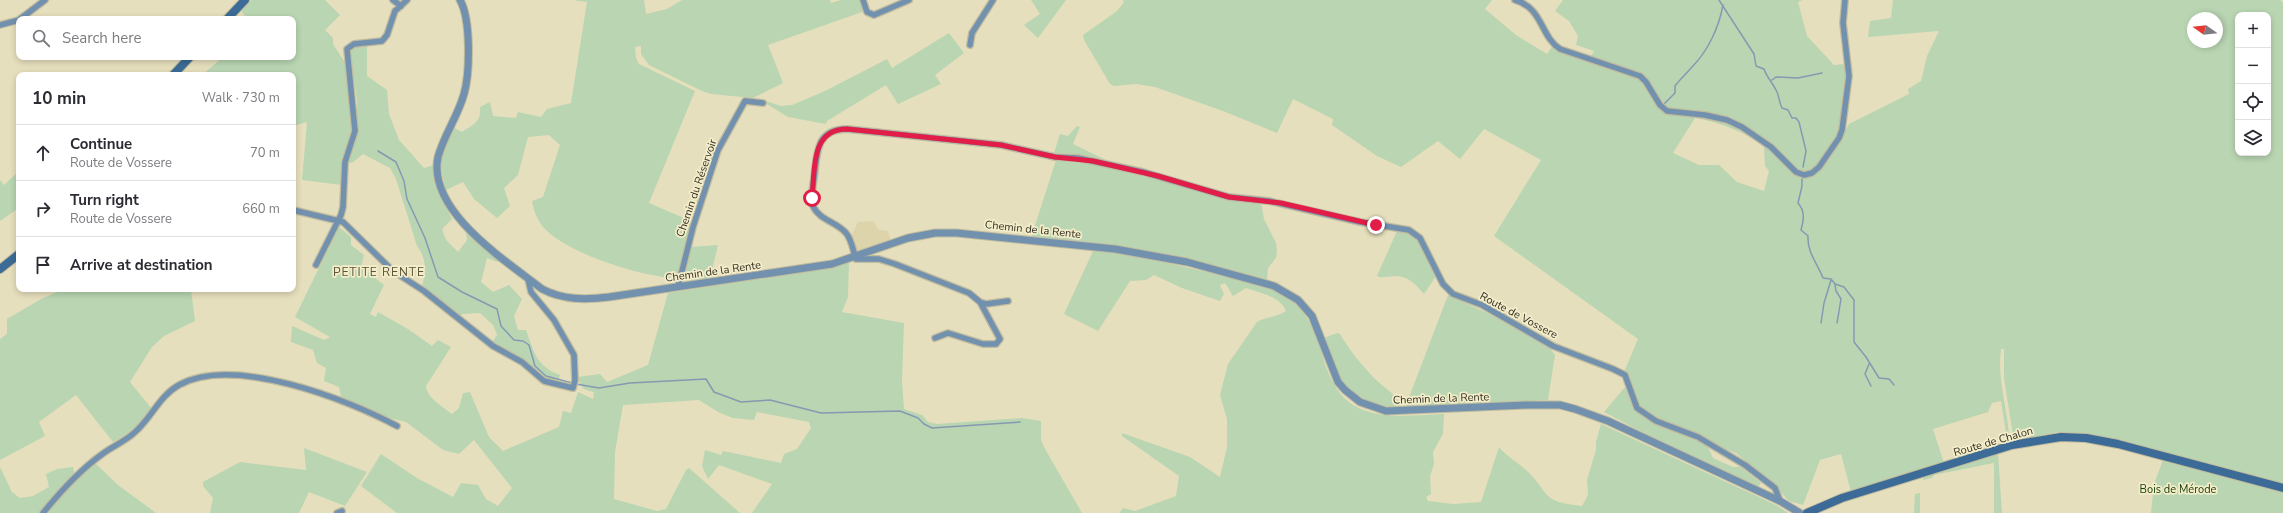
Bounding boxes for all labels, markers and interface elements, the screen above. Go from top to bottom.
north arrow [2187,12,2223,48]
map controls [2235,12,2271,156]
button: + [2235,12,2271,48]
search box [16,16,296,60]
icon: search [30,27,52,49]
text: Search here [62,28,142,48]
button: − [2235,48,2271,84]
button: locate [2235,84,2271,120]
text: 10 min [32,87,86,110]
text: Walk · 730 m [202,89,280,107]
button: layers [2235,120,2271,156]
text: Continue [70,134,132,154]
street label: Chemin du Réservoir [673,137,720,239]
icon: ahead [32,142,54,164]
text: 70 m [250,144,280,162]
text: Route de Vossere [70,154,172,172]
route start [803,189,821,207]
text: Turn right [70,190,139,210]
icon: right [32,198,54,220]
text: 660 m [242,200,280,218]
text: Route de Vossere [70,210,172,228]
route end [1367,216,1385,234]
street label: Chemin de la Rente [984,217,1082,242]
icon: arrive [32,254,54,276]
text: Arrive at destination [70,255,213,275]
street label: Chemin de la Rente [664,257,762,286]
district label: PETITE RENTE [333,264,425,280]
street label: Route de Vossere [1477,289,1561,342]
street label: Chemin de la Rente [1393,389,1490,408]
street label: Route de Chalon [1952,423,2035,460]
park label: Bois de Mérode [2140,482,2217,497]

